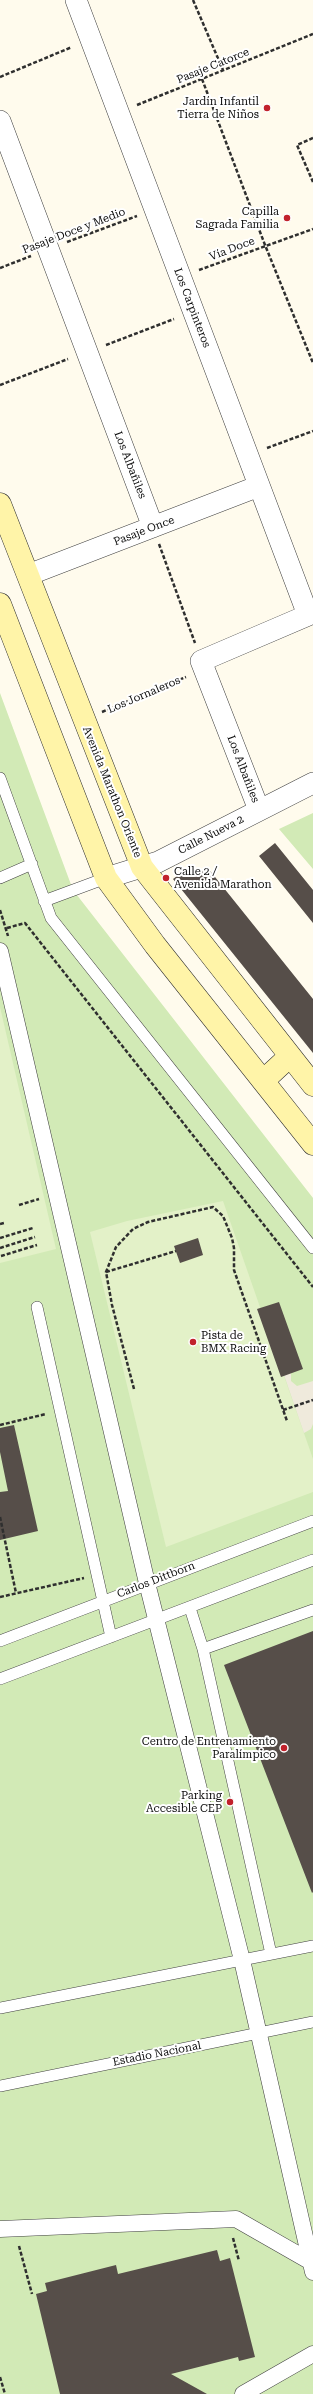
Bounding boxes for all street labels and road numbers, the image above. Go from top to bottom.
street label: Pasaje Catorce [175,45,251,87]
street label: Pasaje Doce y Medio [21,205,127,257]
street label: Vía Doce [207,234,257,264]
street label: Los Carpinteros [171,266,213,350]
street label: Los Albañiles [111,429,149,501]
street label: Pasaje Once [112,513,176,549]
street label: Los Jornaleros [106,674,182,716]
street label: Avenida Marathon Oriente [80,724,144,860]
street label: Los Albañiles [224,733,262,805]
street label: Calle Nueva 2 [176,813,246,857]
street label: Carlos Dittborn [115,1559,197,1601]
street label: Estadio Nacional [112,2039,202,2069]

